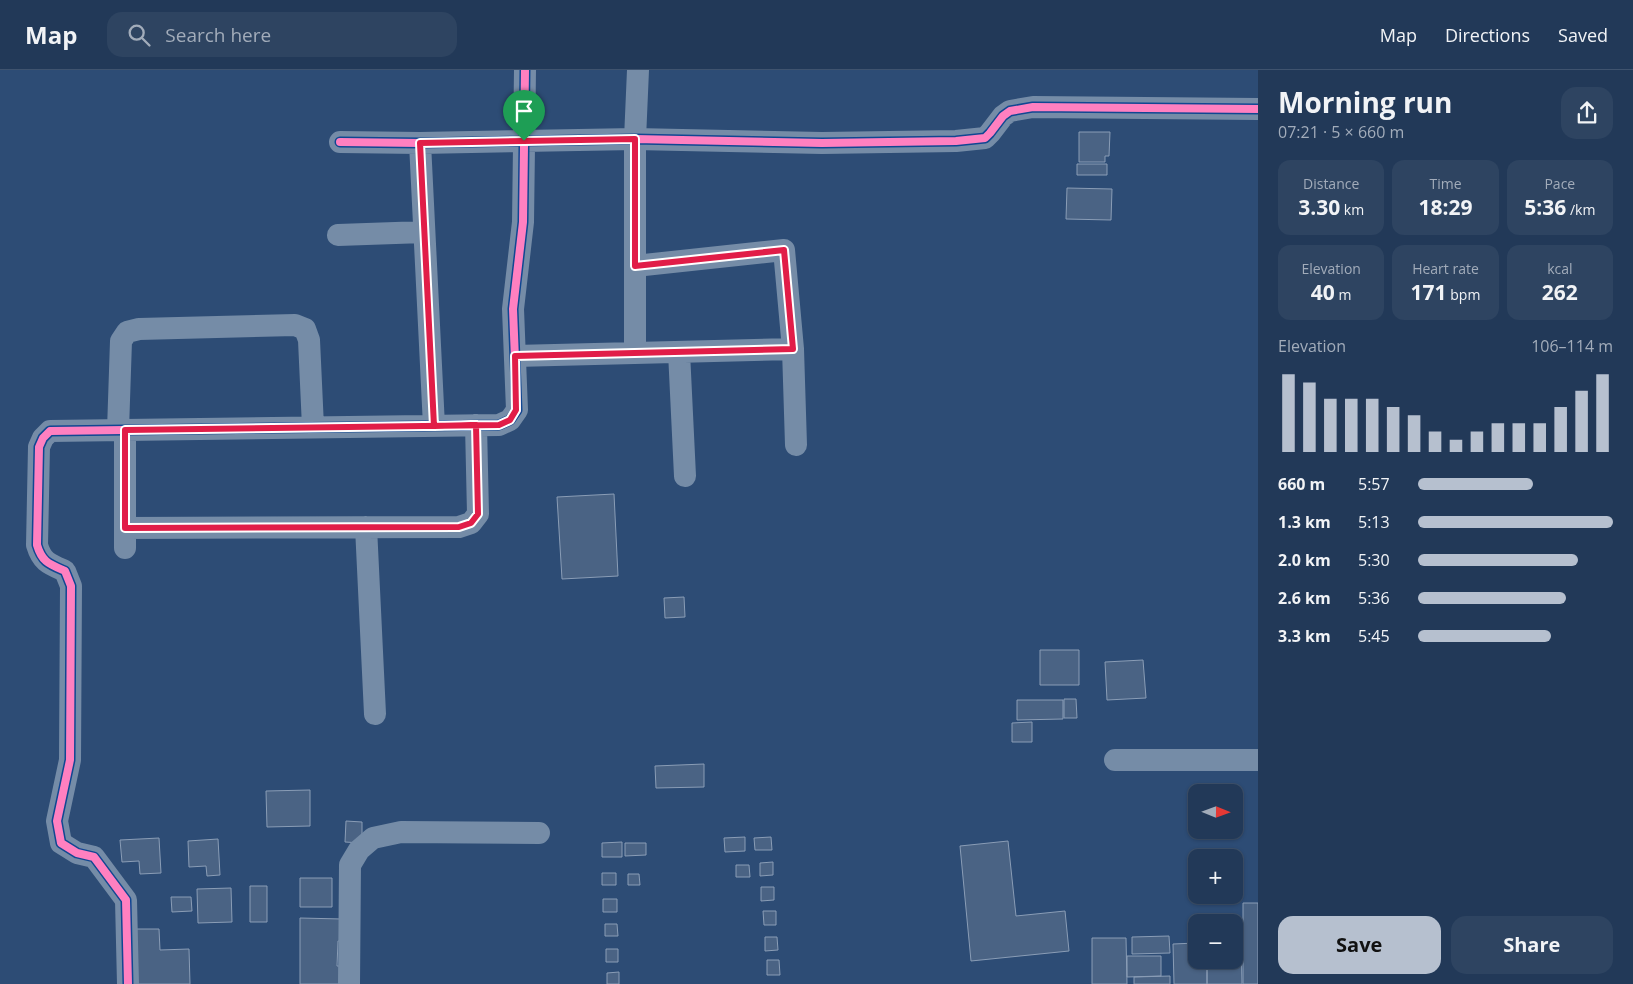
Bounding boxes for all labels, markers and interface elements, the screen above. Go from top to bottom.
search box [107,12,457,57]
text: Map [25,18,77,51]
icon: search [125,21,153,49]
text: Search here [165,22,271,48]
text: Map [1380,23,1417,47]
text: Directions [1445,23,1530,47]
text: Saved [1558,23,1608,47]
text: Morning run [1278,83,1452,121]
button: share [1561,87,1613,139]
pin [503,90,545,141]
icon: arrive [510,97,538,125]
text: 07:21 · 5 × 660 m [1278,121,1404,143]
text: Distance [1303,174,1359,193]
text: Time [1429,174,1462,193]
text: Pace [1544,174,1575,193]
text: 3.30 [1298,193,1340,221]
text: 18:29 [1418,193,1473,221]
text: 5:36 [1524,193,1566,221]
text: km [1340,200,1364,219]
text: /km [1566,200,1595,219]
text: Elevation [1301,259,1361,278]
text: Heart rate [1412,259,1479,278]
text: kcal [1547,259,1573,278]
text: 40 [1311,278,1335,306]
text: 171 [1411,278,1447,306]
text: 262 [1542,278,1578,306]
text: m [1335,285,1351,304]
text: bpm [1447,285,1480,304]
text: Elevation [1278,335,1346,357]
text: 106–114 m [1531,335,1613,357]
text: 660 m [1278,473,1325,495]
text: 5:57 [1358,473,1390,495]
text: 1.3 km [1278,511,1331,533]
text: 5:13 [1358,511,1390,533]
text: 2.0 km [1278,549,1331,571]
text: 5:30 [1358,549,1390,571]
text: 2.6 km [1278,587,1331,609]
text: 5:36 [1358,587,1390,609]
text: 3.3 km [1278,625,1331,647]
text: 5:45 [1358,625,1390,647]
north arrow [1188,784,1242,839]
map controls [1188,784,1243,969]
button: + [1188,849,1243,904]
button: − [1188,914,1243,969]
button: Save [1278,916,1441,974]
button: Share [1451,916,1613,974]

